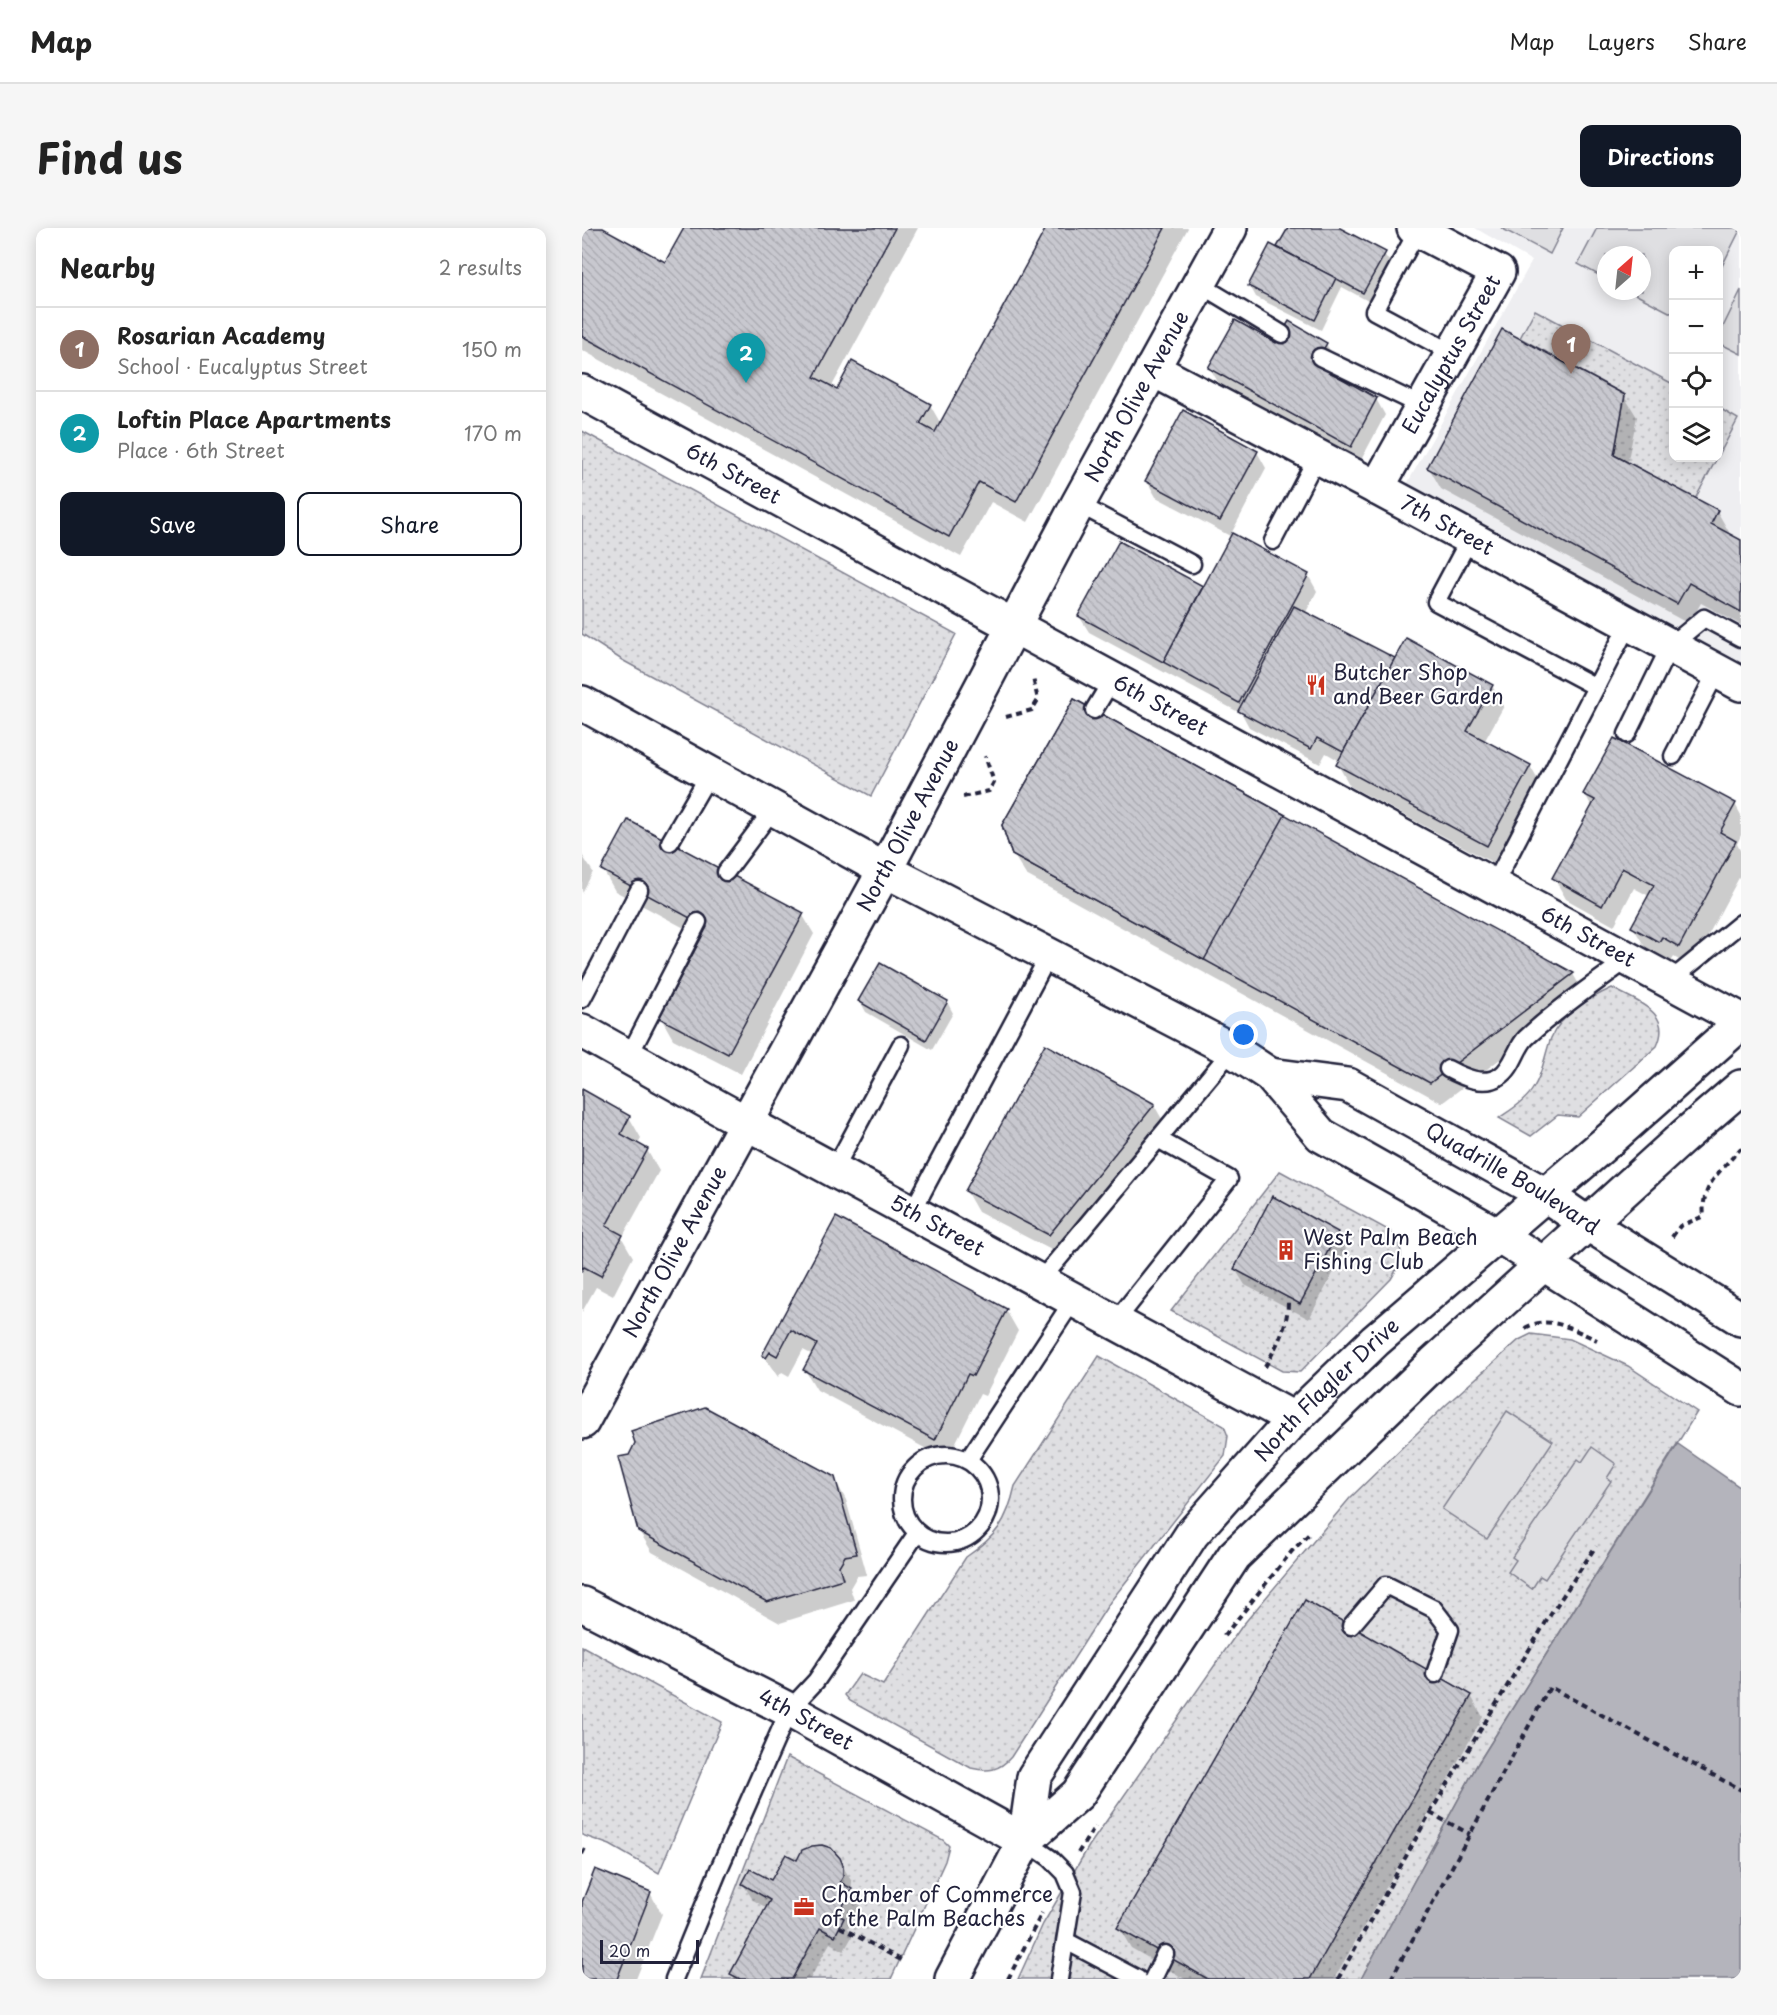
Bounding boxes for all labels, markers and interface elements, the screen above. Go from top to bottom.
text: Map [30,20,92,63]
text: Map [1510,25,1554,57]
text: Layers [1587,25,1655,57]
text: Share [1688,25,1747,57]
text: Find us [36,125,183,188]
button: Directions [1580,125,1741,187]
north arrow [1597,246,1651,300]
map controls [1669,246,1723,462]
button: + [1669,246,1723,300]
text: Nearby [60,248,155,287]
text: 2 results [439,252,522,282]
street label: Eucalyptus Street [1393,268,1508,439]
button: − [1669,300,1723,354]
street label: North Olive Avenue [1075,304,1196,487]
text: Rosarian Academy [117,318,325,351]
pin: 1 [1552,324,1590,374]
text: 1 [75,334,84,364]
text: 150 m [462,334,522,364]
pin: 2 [726,334,766,383]
text: School · Eucalyptus Street [117,351,368,381]
button: locate [1669,354,1723,408]
text: Loftin Place Apartments [117,402,391,435]
button: layers [1669,408,1723,462]
text: 2 [72,418,87,448]
text: 170 m [464,418,522,448]
street label: 6th Street [681,433,787,511]
text: Place · 6th Street [117,435,285,465]
street label: 7th Street [1395,486,1500,562]
button: Save [60,492,285,556]
button: Share [297,492,522,556]
place label: Butcher Shop and Beer Garden [1333,655,1504,711]
street label: 6th Street [1108,665,1215,743]
restaurant icon: Butcher Shop and Beer Garden [1304,673,1328,697]
street label: North Olive Avenue [847,732,966,917]
street label: 6th Street [1536,896,1642,974]
your location [1229,1020,1258,1049]
street label: Quadrille Boulevard [1420,1113,1607,1242]
street label: North Olive Avenue [613,1159,734,1343]
street label: 5th Street [885,1185,991,1263]
place label: West Palm Beach Fishing Club [1303,1220,1478,1276]
building icon: West Palm Beach Fishing Club [1274,1238,1298,1262]
street label: North Flagler Drive [1245,1309,1405,1468]
street label: 4th Street [754,1679,860,1757]
place label: Chamber of Commerce of the Palm Beaches [821,1877,1053,1933]
office icon: Chamber of Commerce of the Palm Beaches [792,1895,816,1919]
scale bar [600,1937,699,1964]
text: 20 m [609,1938,650,1962]

